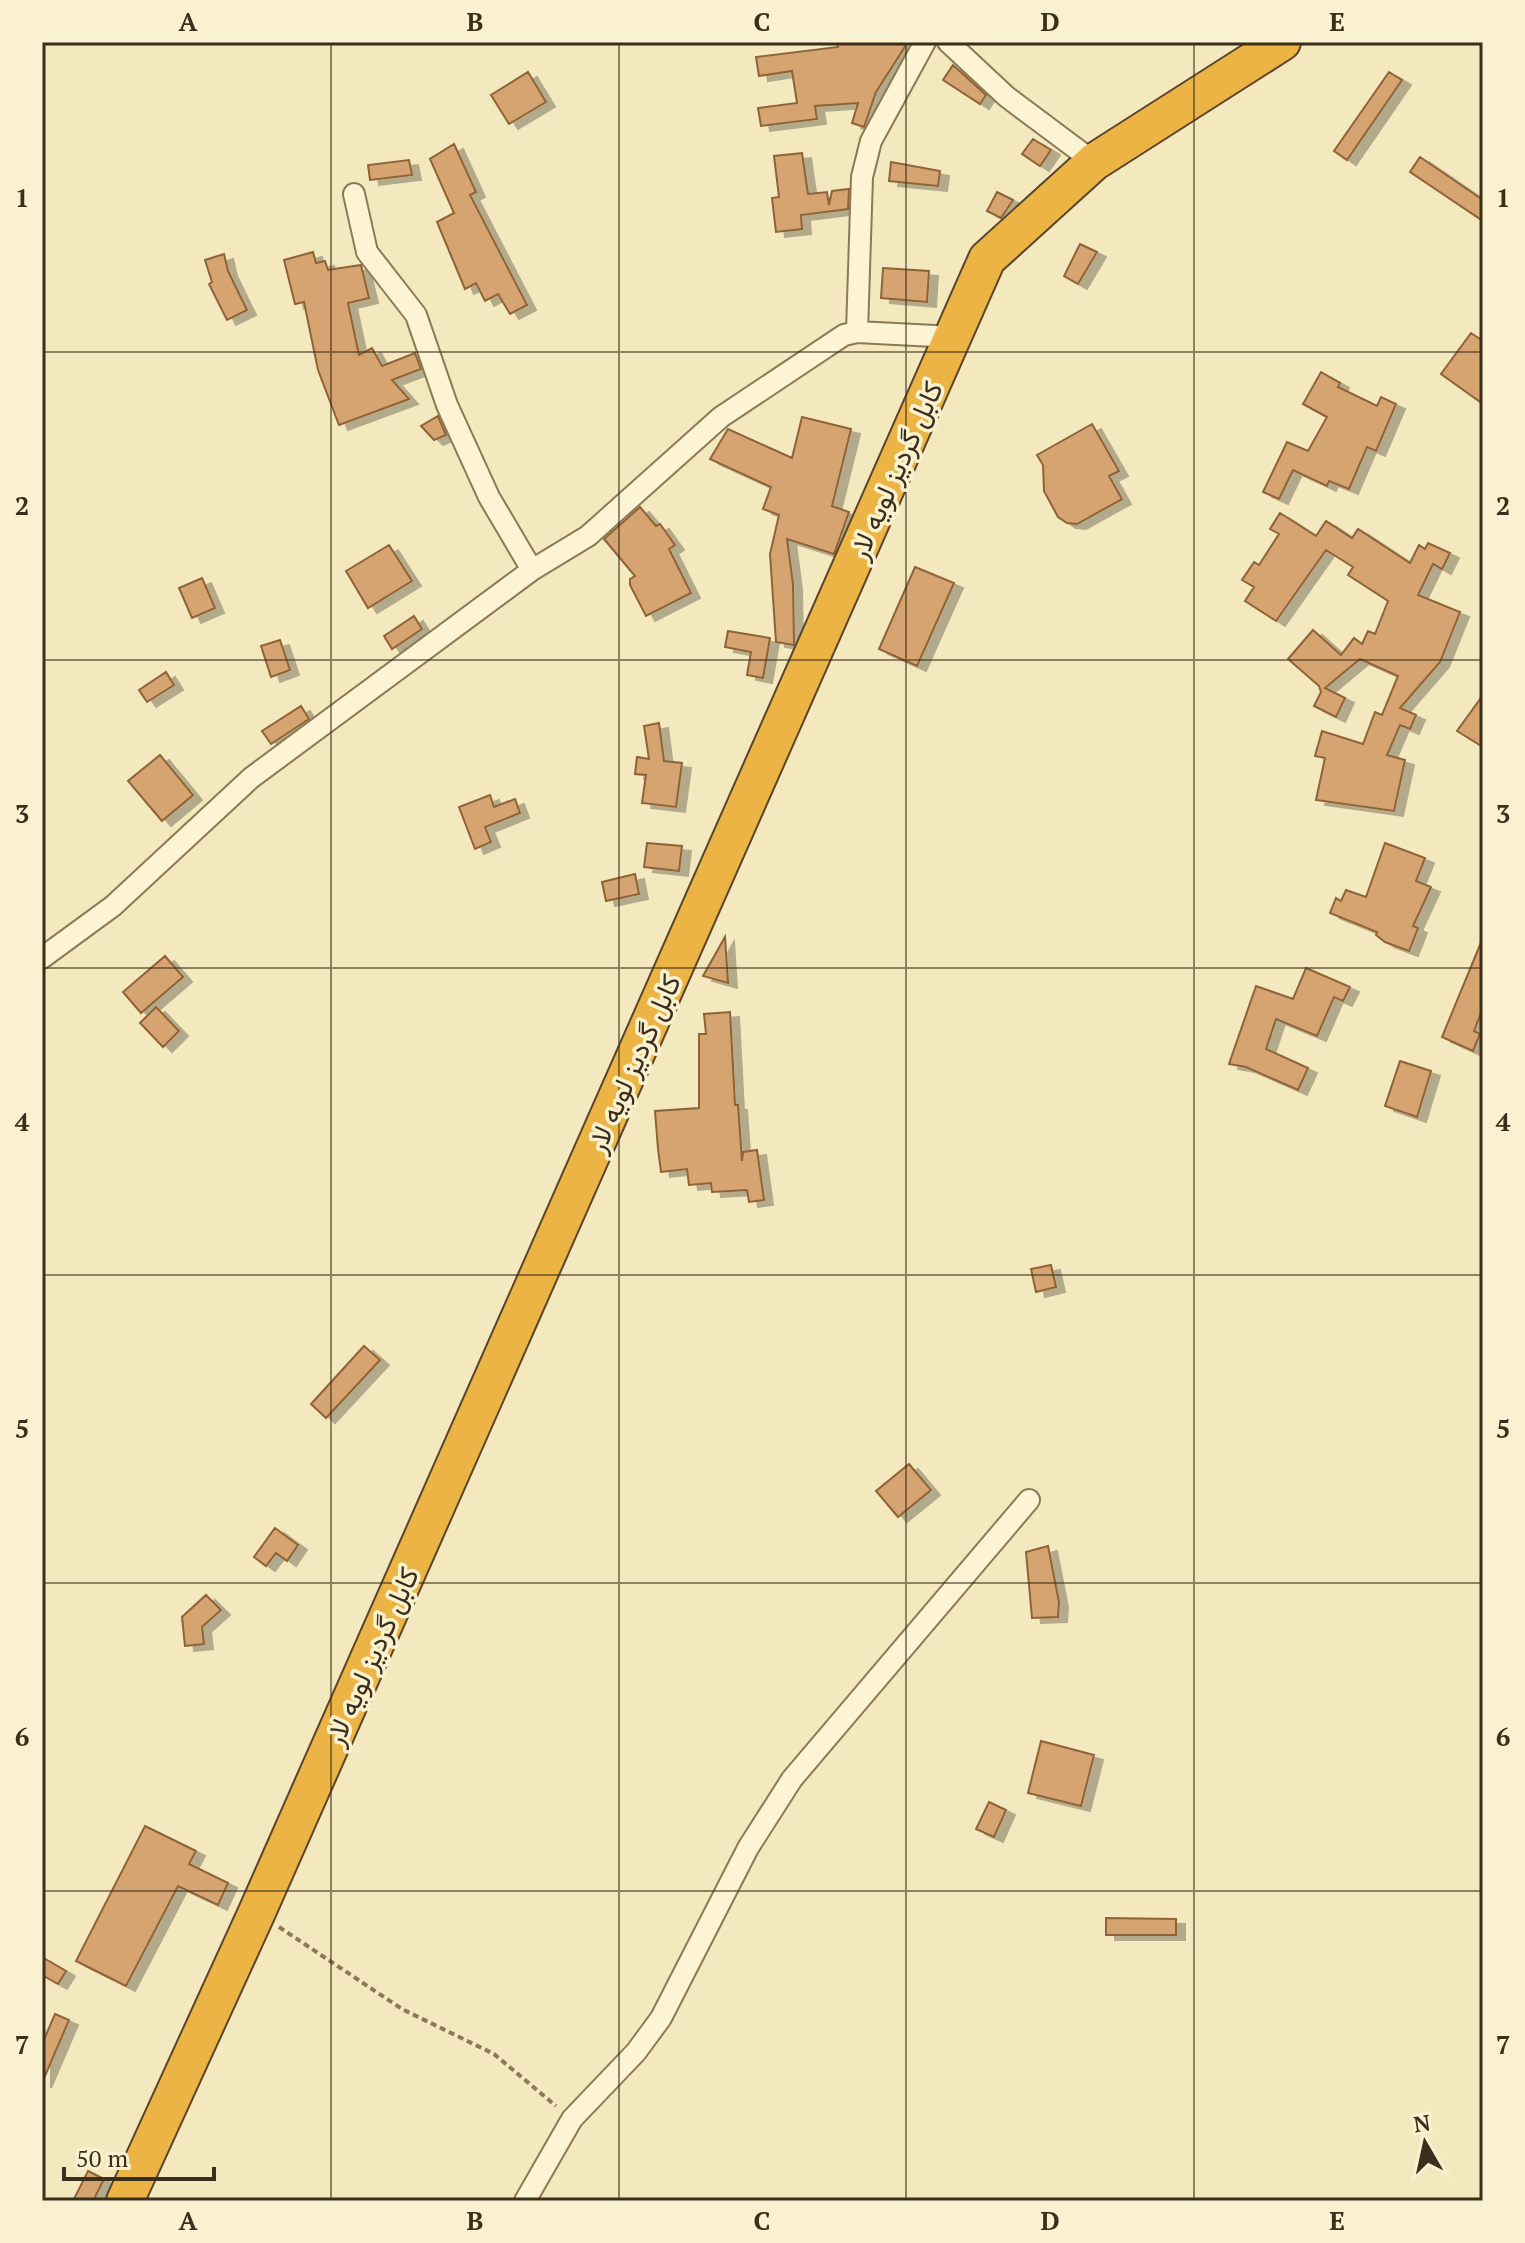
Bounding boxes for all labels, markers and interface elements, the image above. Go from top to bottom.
text: A [179,4,198,38]
text: B [467,4,483,38]
text: C [754,4,770,38]
text: D [1040,4,1060,38]
text: E [1329,4,1345,38]
text: 1 [15,180,29,214]
text: 1 [1496,180,1510,214]
street label: کابل گردیز لویه لار [839,375,951,566]
text: 2 [15,488,29,522]
text: 2 [1496,488,1510,522]
text: 3 [15,796,29,830]
text: 3 [1496,796,1510,830]
street label: کابل گردیز لویه لار [577,968,689,1159]
text: 4 [15,1104,30,1138]
text: 4 [1496,1104,1511,1138]
text: 5 [15,1411,29,1445]
text: 5 [1496,1411,1510,1445]
street label: کابل گردیز لویه لار [315,1561,427,1752]
text: 6 [15,1719,29,1753]
text: 6 [1496,1719,1510,1753]
text: 7 [15,2027,29,2061]
text: 7 [1496,2027,1510,2061]
north arrow [1385,2103,1465,2183]
text: N [1411,2107,1433,2138]
scale bar [64,2131,214,2181]
text: 50 m [76,2142,128,2174]
text: A [179,2203,198,2237]
text: B [467,2203,483,2237]
text: C [754,2203,770,2237]
text: D [1040,2203,1060,2237]
text: E [1329,2203,1345,2237]

